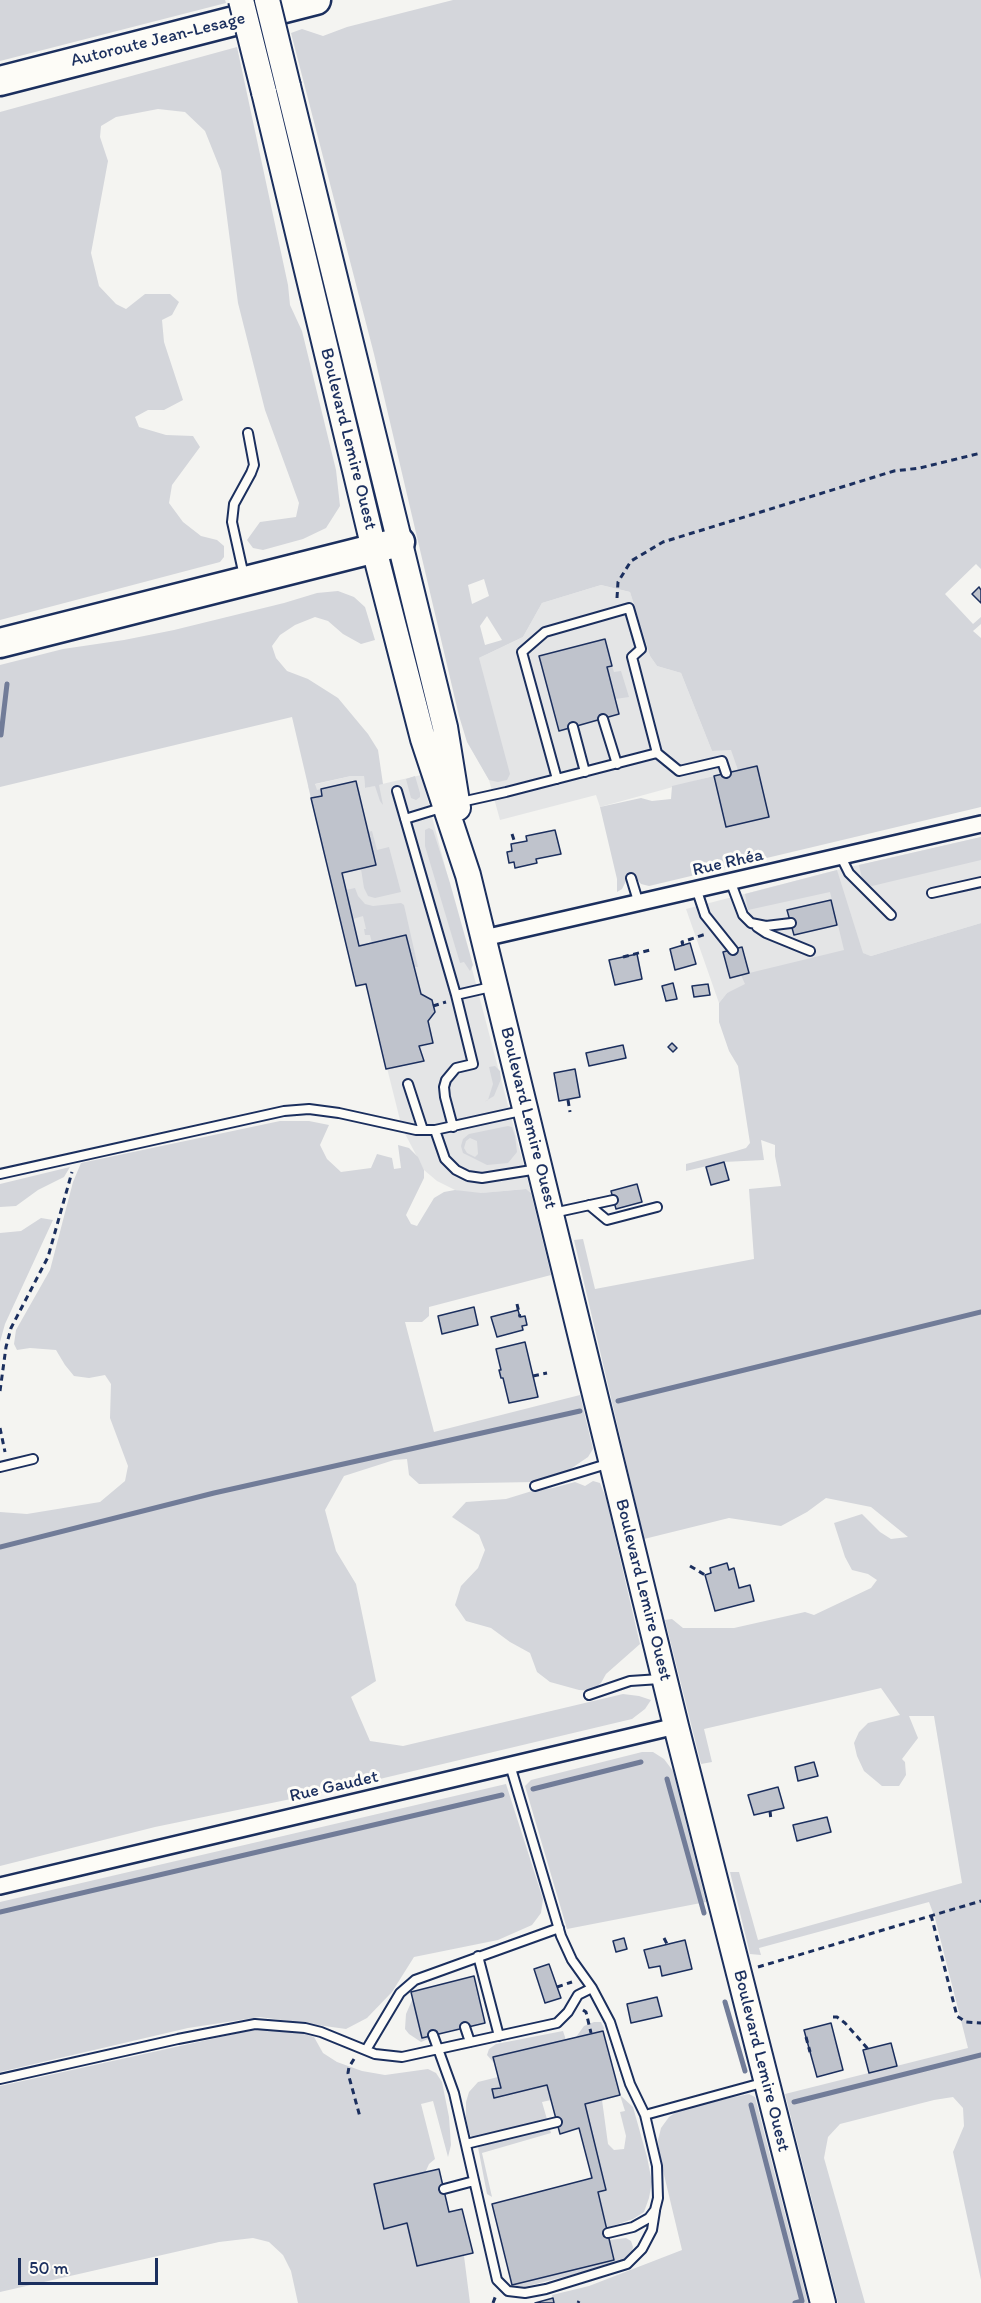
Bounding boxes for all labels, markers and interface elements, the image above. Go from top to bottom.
street label: Autoroute Jean-Lesage [69,8,247,72]
street label: Boulevard Lemire Ouest [315,346,381,532]
street label: Rue Rhéa [691,844,765,882]
street label: Boulevard Lemire Ouest [495,1025,561,1211]
street label: Boulevard Lemire Ouest [610,1497,676,1683]
street label: Rue Gaudet [288,1766,380,1808]
street label: Boulevard Lemire Ouest [728,1968,794,2154]
scale bar [21,2246,160,2284]
text: 50 m [29,2257,69,2279]

